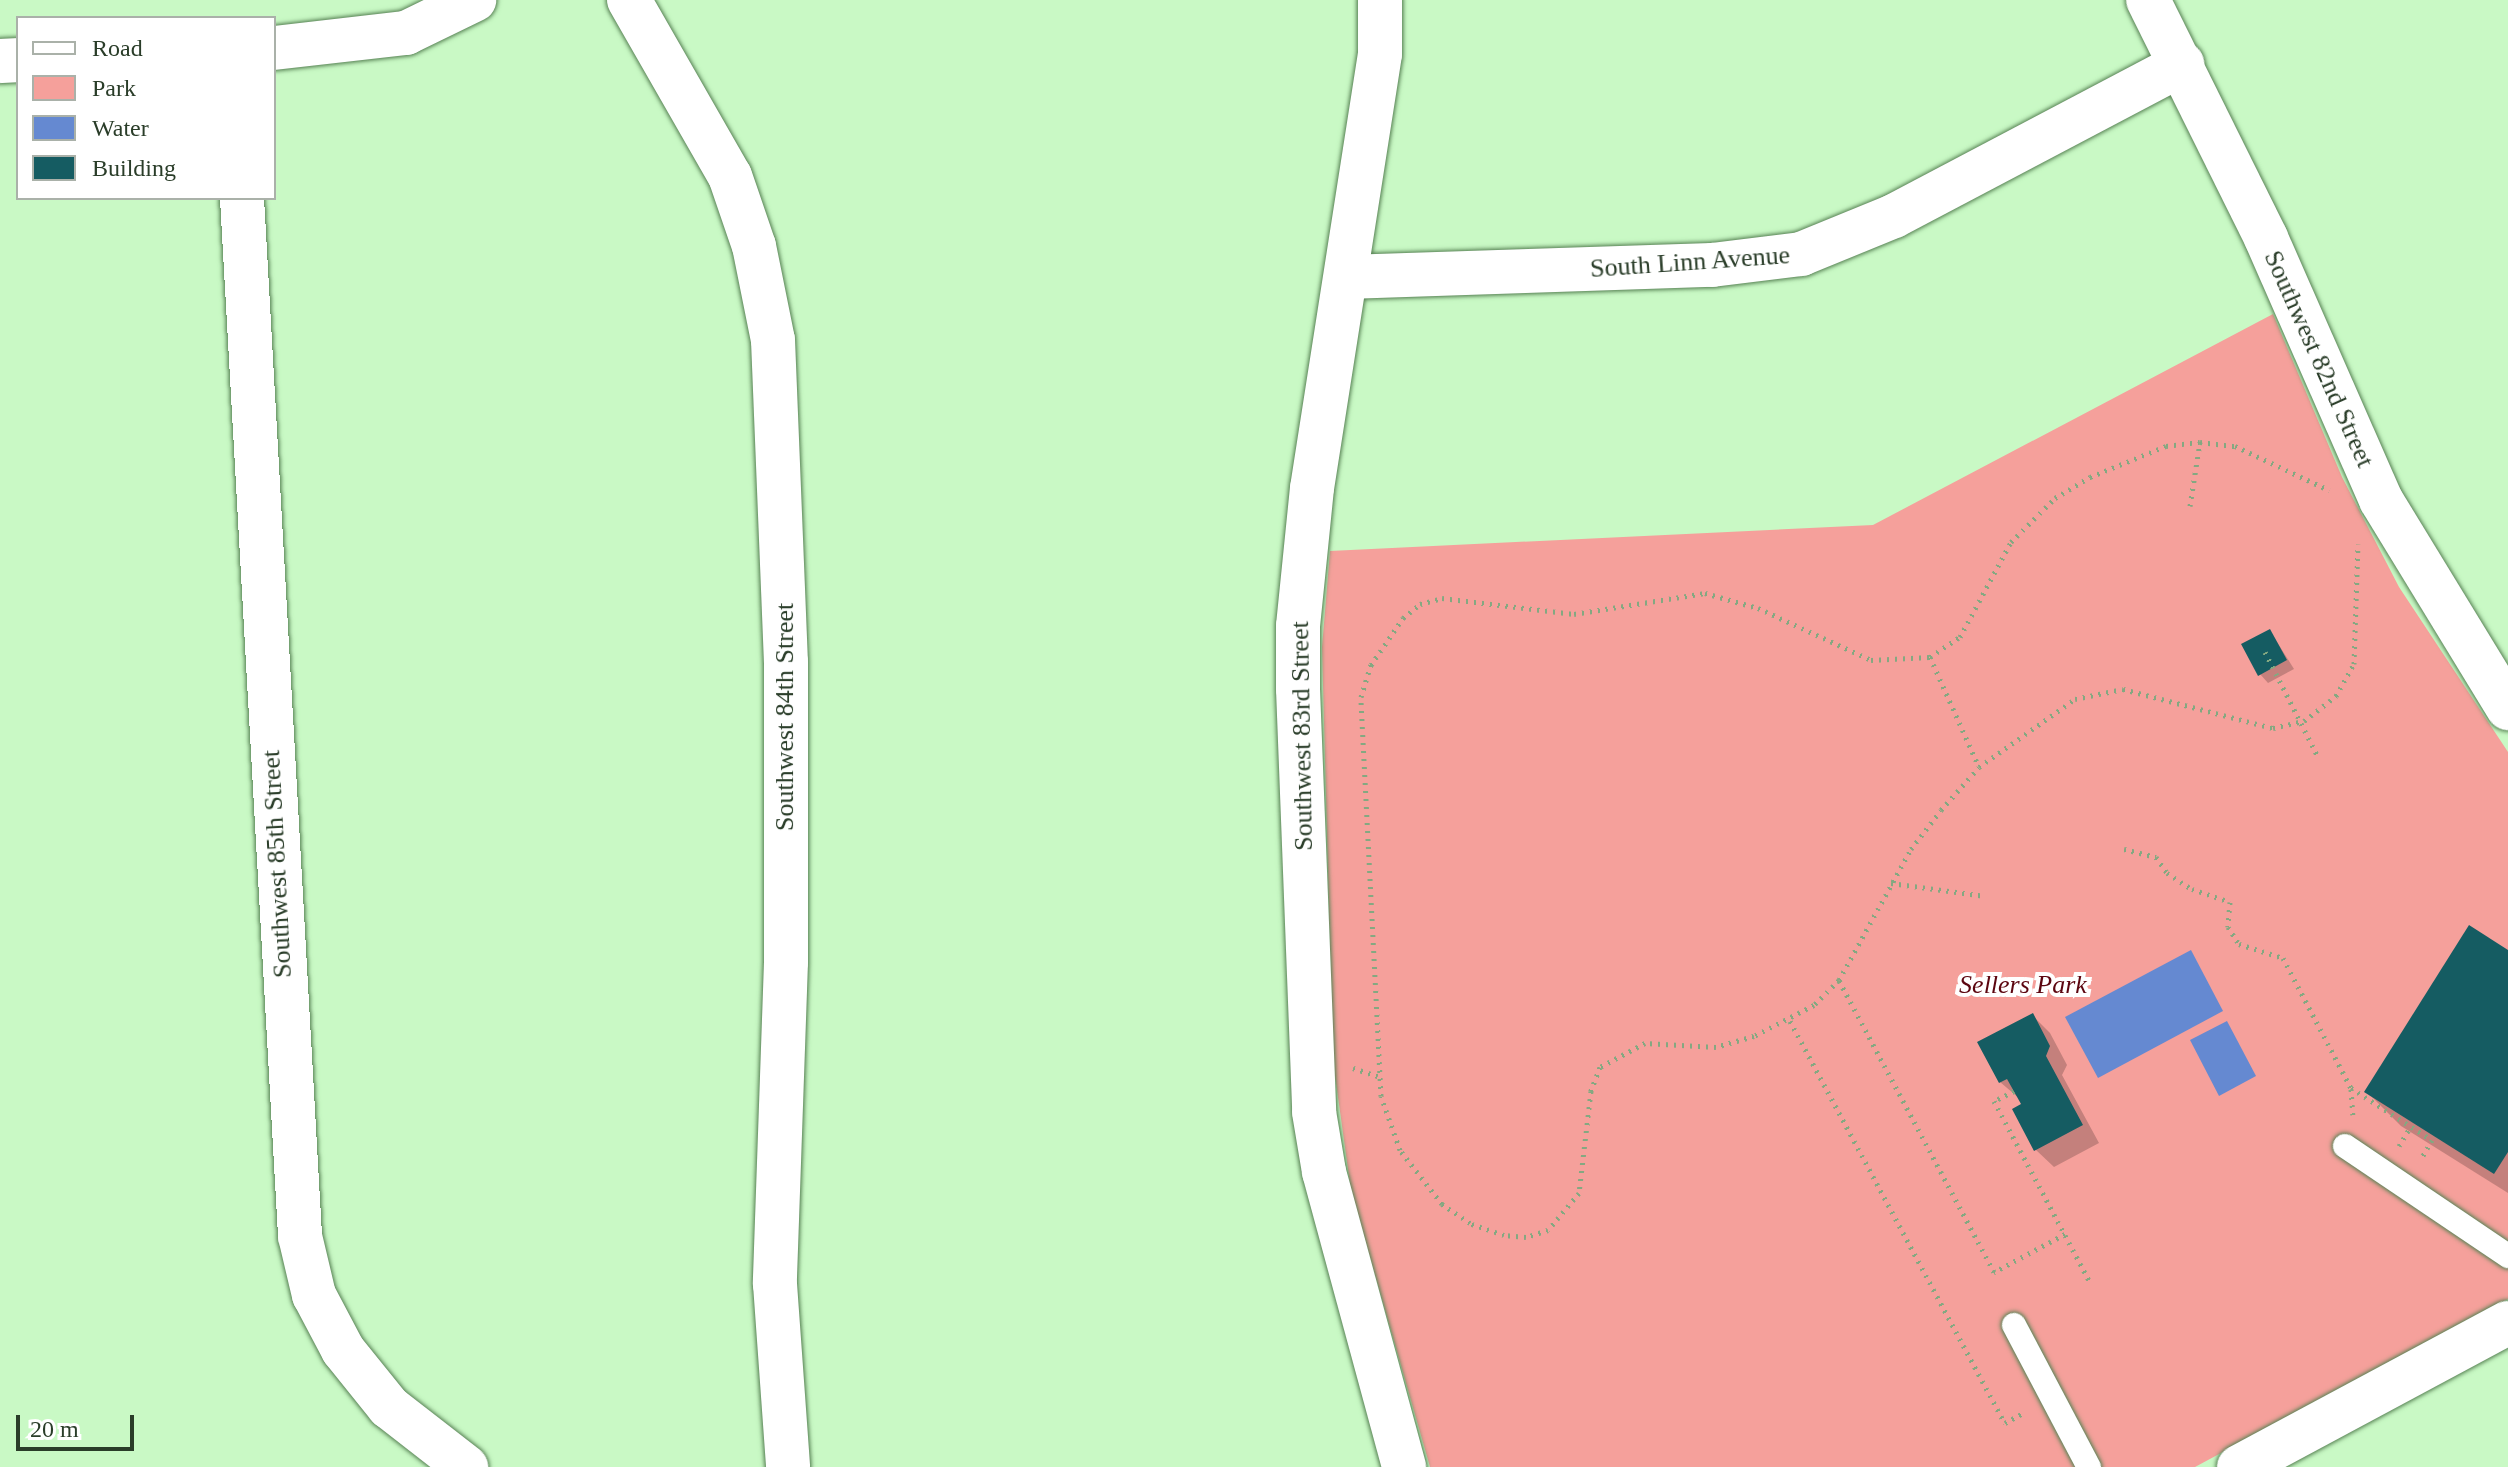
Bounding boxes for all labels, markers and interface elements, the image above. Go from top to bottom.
legend [16,16,276,200]
text: Road [92,35,143,61]
text: Park [92,75,136,101]
text: Water [92,115,149,141]
text: Building [92,155,176,181]
street label: South Linn Avenue [1588,239,1792,285]
street label: Southwest 82nd Street [2257,246,2381,472]
street label: Southwest 84th Street [769,603,801,831]
street label: Southwest 83rd Street [1284,621,1320,851]
street label: Southwest 85th Street [255,749,299,979]
park label: Sellers Park [1959,969,2087,1001]
scale bar [20,1399,138,1449]
text: 20 m [30,1416,79,1442]

